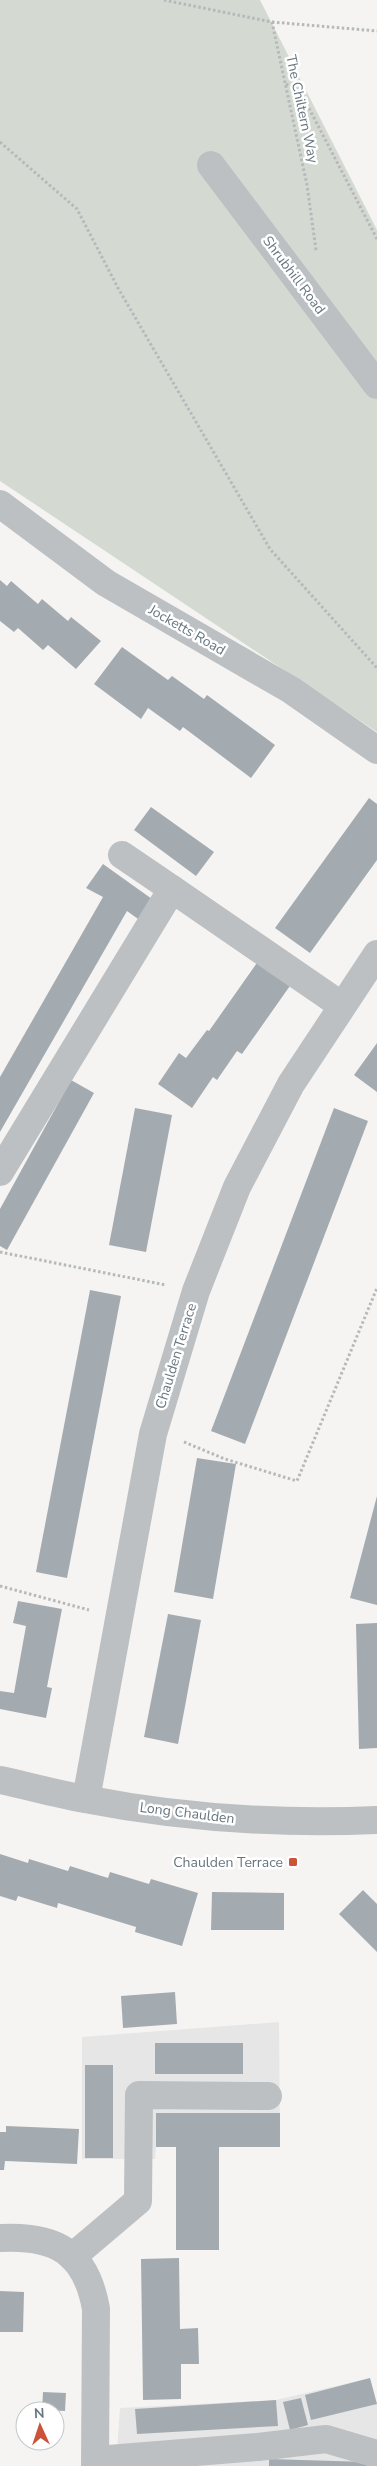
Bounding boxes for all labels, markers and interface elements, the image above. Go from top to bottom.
street label: The Chiltern Way [281,53,323,166]
street label: Shrubhill Road [258,232,330,318]
street label: Jocketts Road [144,600,229,660]
street label: Chaulden Terrace [151,1301,201,1411]
street label: Long Chaulden [139,1798,235,1828]
place label: Chaulden Terrace [173,1853,283,1872]
marker: Chaulden Terrace [287,1856,299,1868]
north arrow [15,2401,65,2451]
text: N [34,2404,45,2423]

